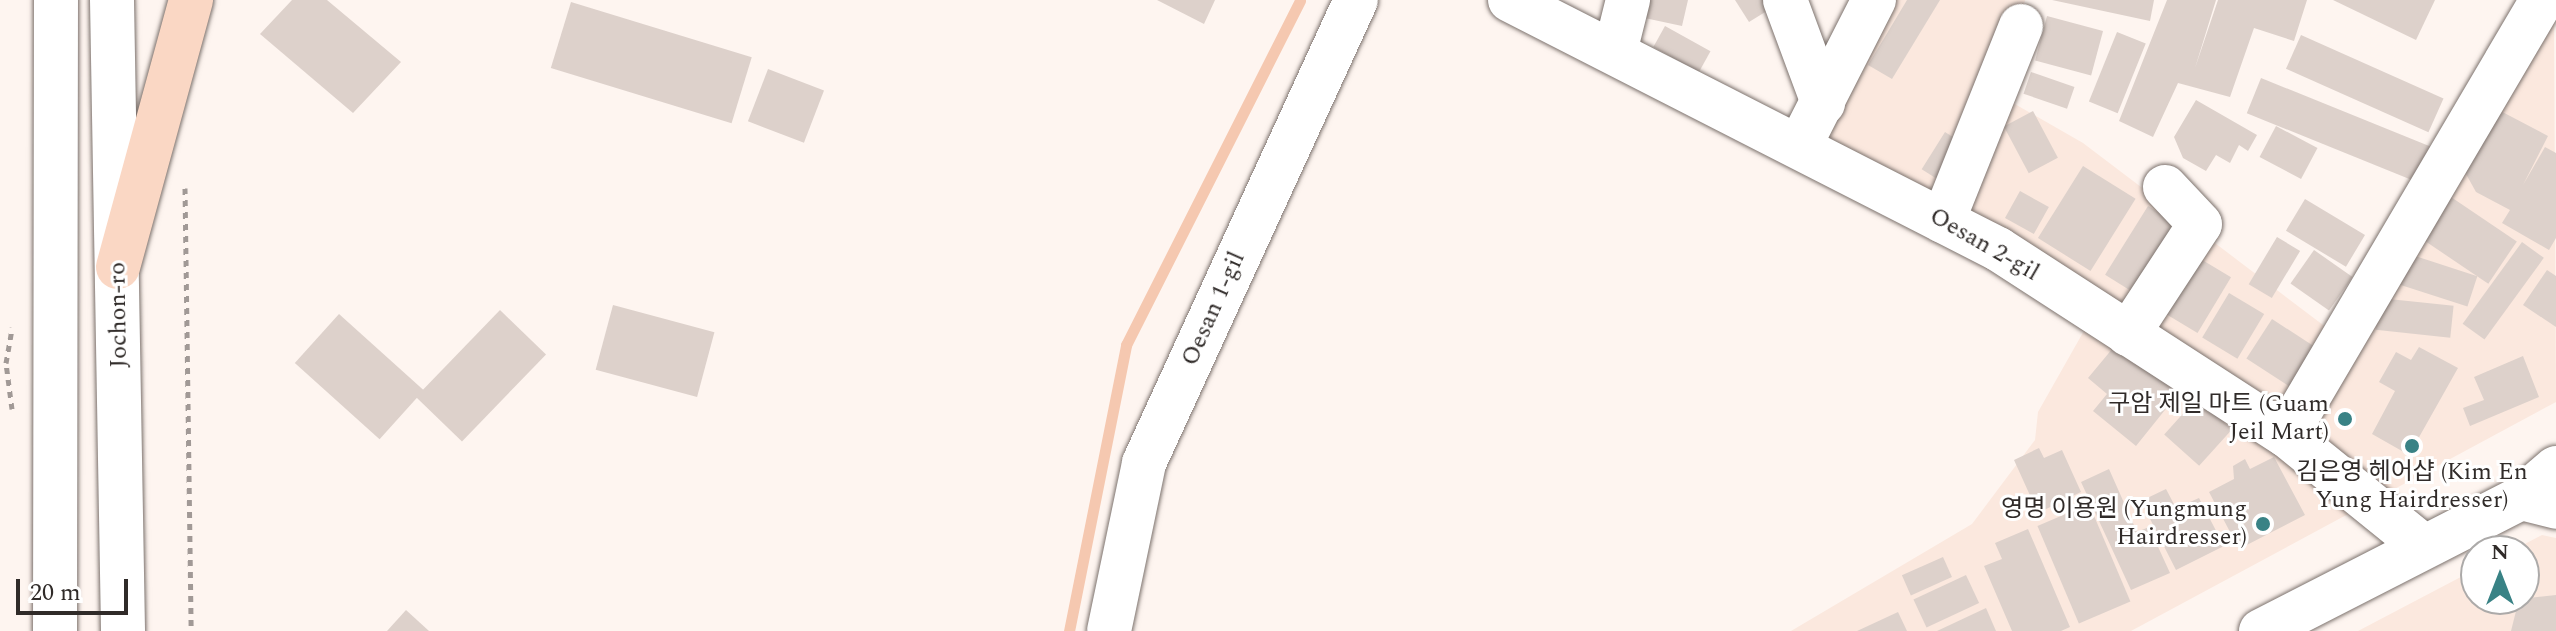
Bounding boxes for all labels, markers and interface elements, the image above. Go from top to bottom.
street label: Oesan 2-gil [1924,202,2044,288]
street label: Oesan 1-gil [1176,248,1252,370]
street label: Jochon-ro [104,262,134,368]
place label: 구암 제일 마트 (Guam Jeil Mart) [2108,391,2329,447]
marker: 구암 제일 마트 (Guam Jeil Mart) [2336,410,2354,428]
marker: 김은영 헤어샵 (Kim En Yung Hairdresser) [2403,437,2421,455]
place label: 김은영 헤어샵 (Kim En Yung Hairdresser) [2296,459,2528,515]
place label: 영명 이용원 (Yungmung Hairdresser) [2001,496,2247,552]
marker: 영명 이용원 (Yungmung Hairdresser) [2254,515,2272,533]
north arrow [2460,535,2540,615]
text: N [2491,536,2509,569]
scale bar [20,563,132,613]
text: 20 m [30,575,81,611]

